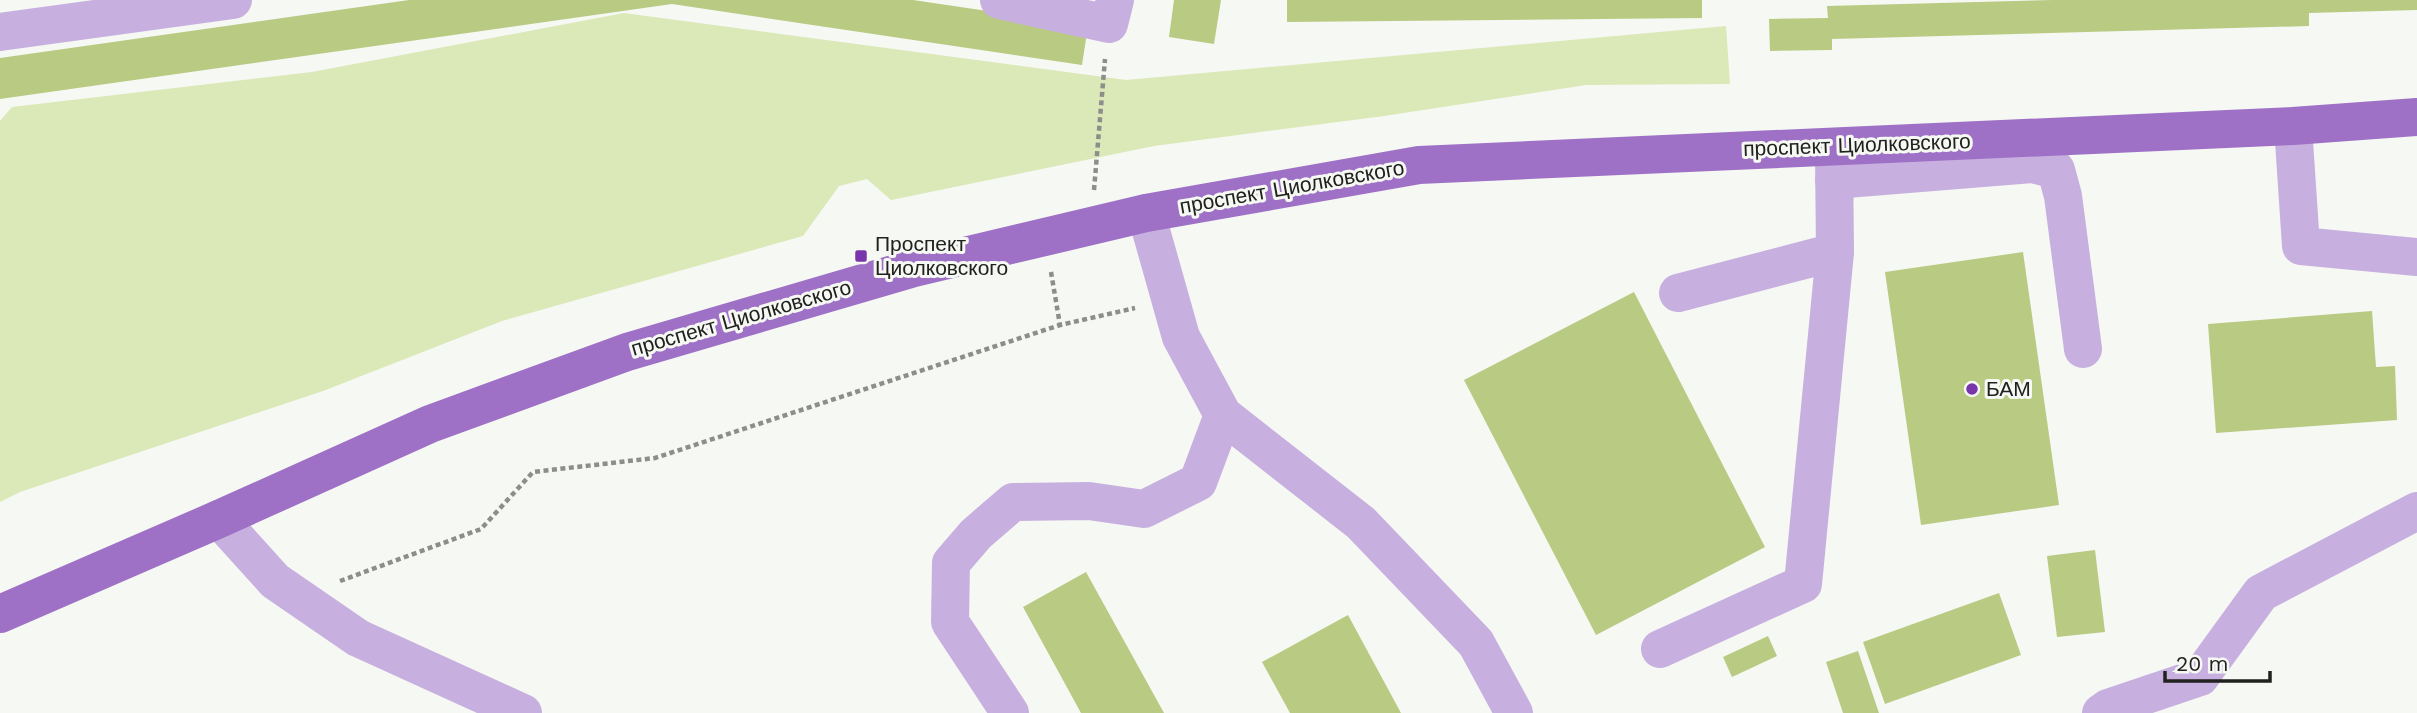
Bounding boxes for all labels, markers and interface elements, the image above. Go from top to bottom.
street label: проспект Циолковского [1743,128,1971,161]
street label: проспект Циолковского [1178,154,1406,219]
place label: Проспект Циолковского [875,231,1008,280]
marker: Проспект Циолковского [853,248,869,264]
street label: проспект Циолковского [628,274,854,361]
place label: БАМ [1986,376,2031,401]
marker: БАМ [1964,381,1980,397]
scale bar [2165,640,2270,684]
text: 20 m [2176,651,2228,676]

